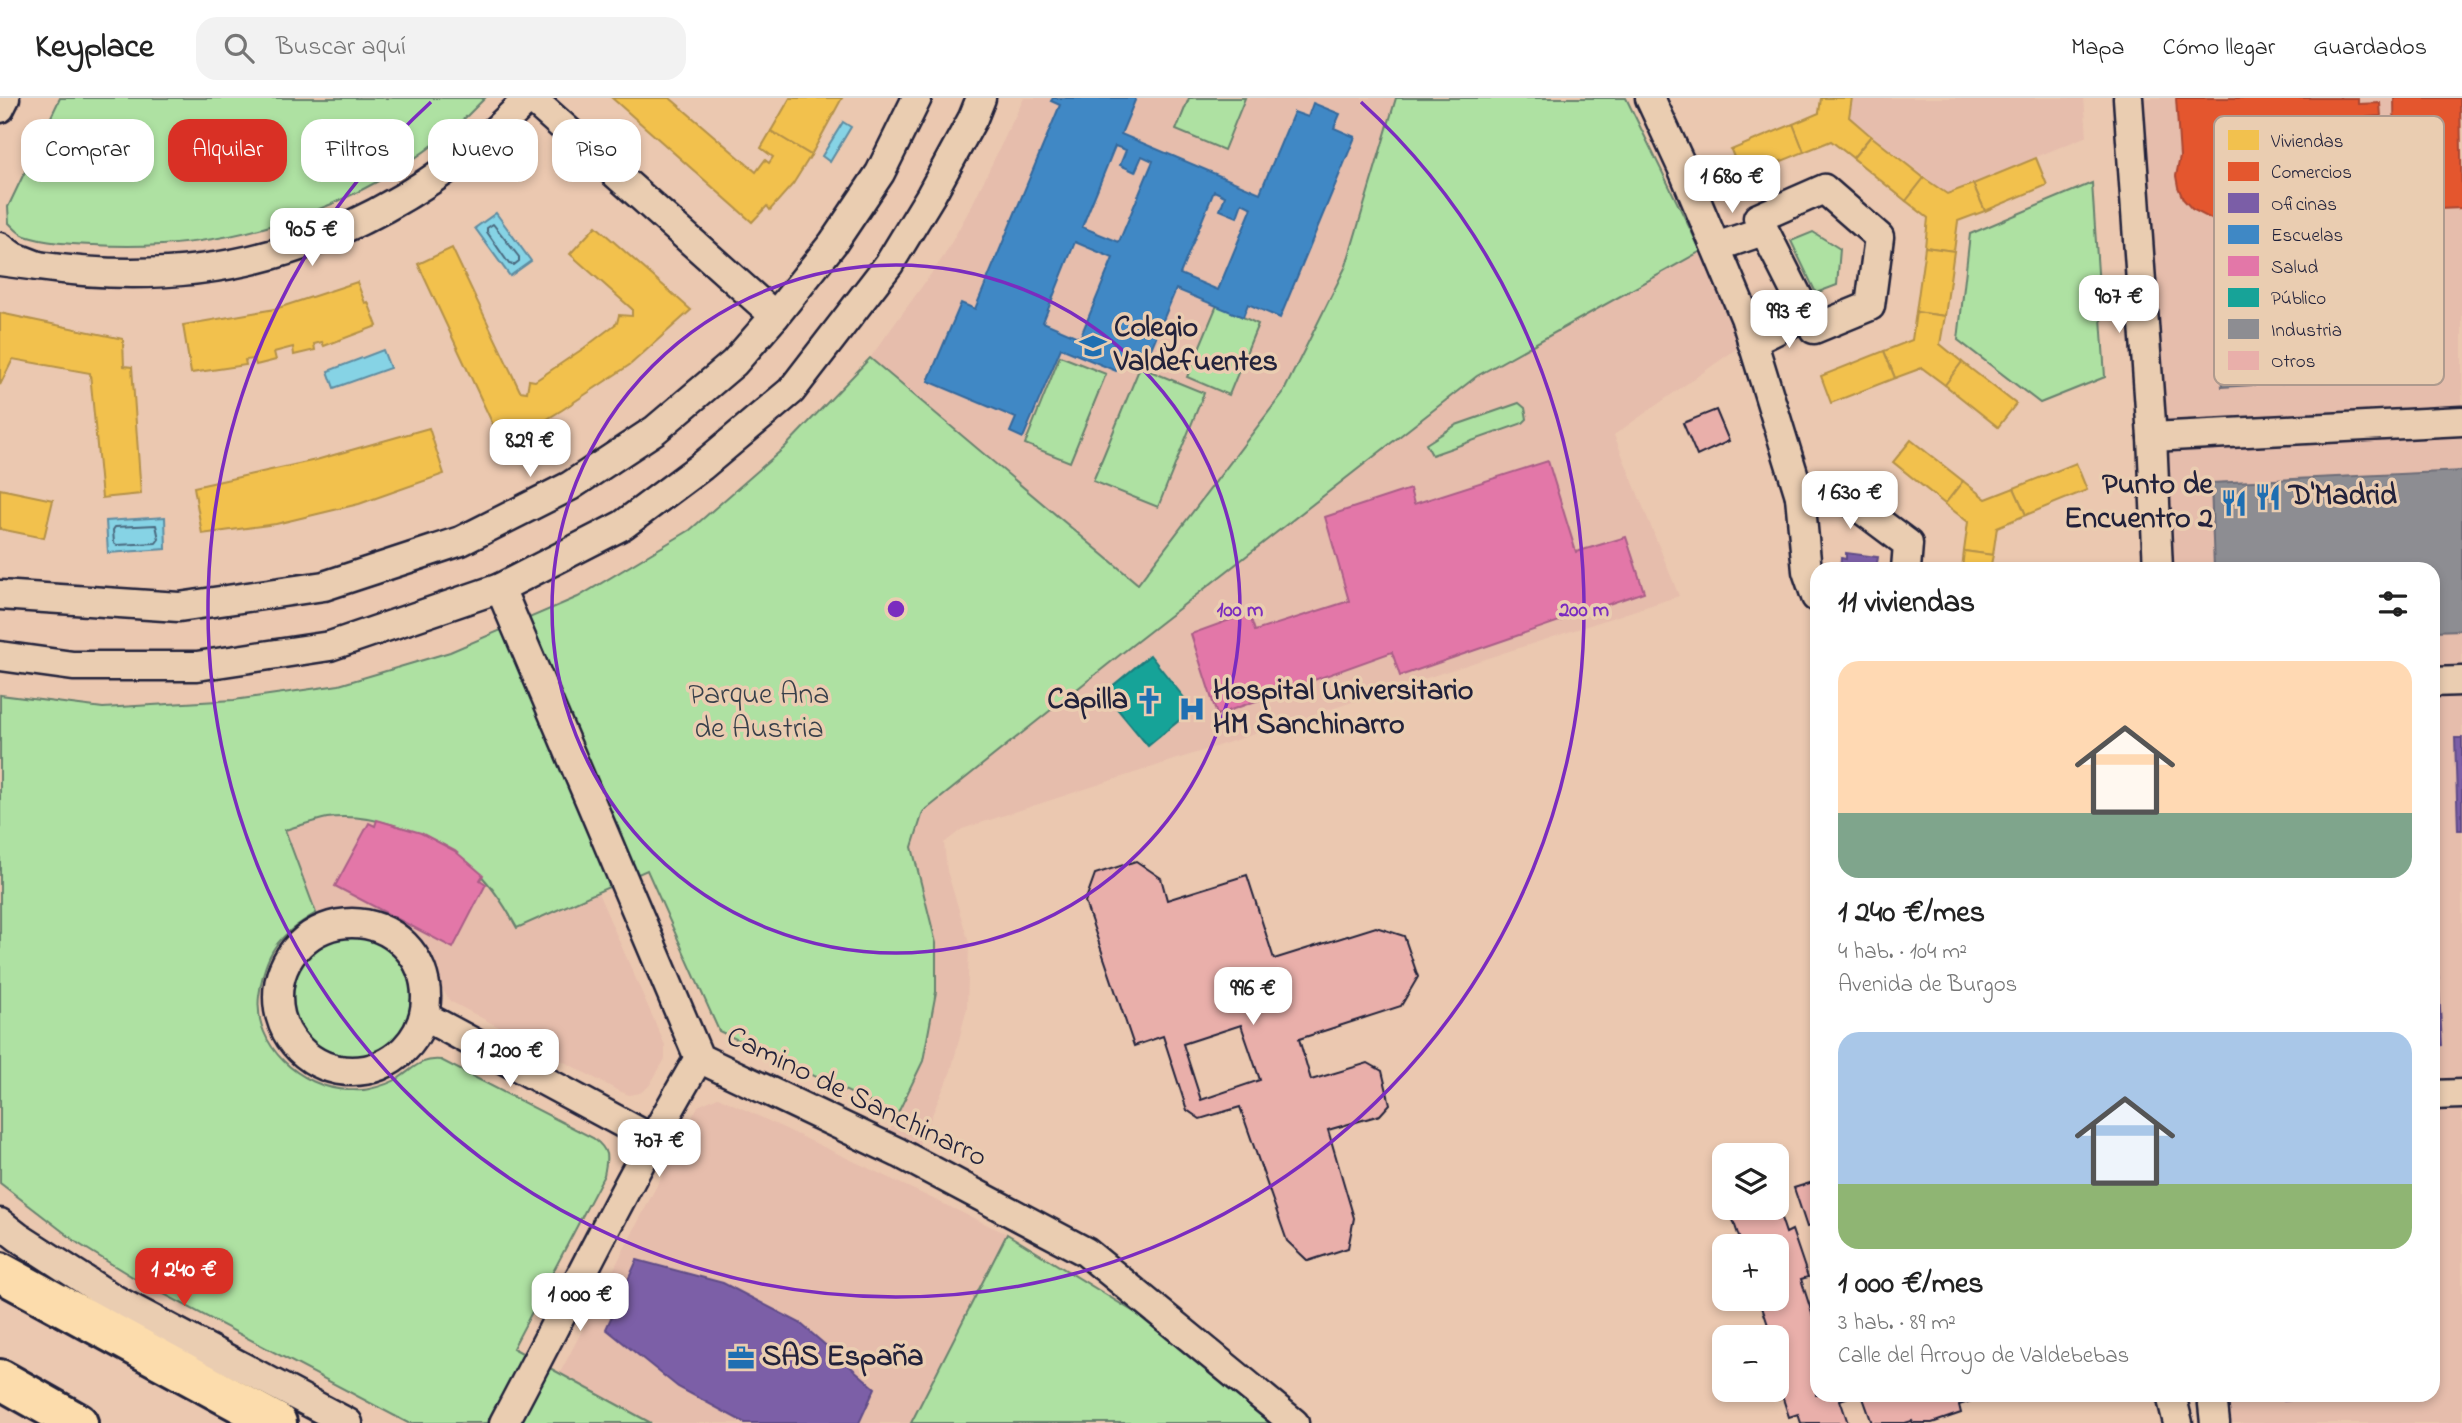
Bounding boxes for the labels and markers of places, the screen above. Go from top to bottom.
pin: 1 680 € [1667,156,1797,215]
pin: 905 € [263,208,361,268]
pin: 907 € [2070,275,2168,335]
pin: 993 € [1740,290,1838,350]
place label: Colegio Valdefuentes [1113,307,1278,385]
school or university icon: Colegio Valdefuentes [1078,331,1108,361]
pin: 829 € [481,420,579,479]
place label: Punto de Encuentro 2 [2064,464,2215,542]
pin: 1 630 € [1785,472,1915,531]
place label: D'Madrid [2287,475,2397,519]
restaurant icon: D'Madrid [2253,482,2283,512]
restaurant icon: Punto de Encuentro 2 [2219,488,2249,518]
centre of rings [884,597,908,621]
place label: Hospital Universitario HM Sanchinarro [1213,670,1473,748]
place label: Capilla [1047,679,1128,723]
church icon: Capilla [1134,686,1164,716]
hospital icon: Hospital Universitario HM Sanchinarro [1177,694,1207,724]
pin: 996 € [1204,968,1302,1027]
pin: 1 200 € [445,1030,575,1089]
pin: 707 € [610,1119,708,1179]
pin: 1 240 € [119,1248,249,1308]
pin: 1 000 € [515,1274,645,1333]
place label: SAS España [762,1336,923,1380]
office icon: SAS España [726,1343,756,1373]

